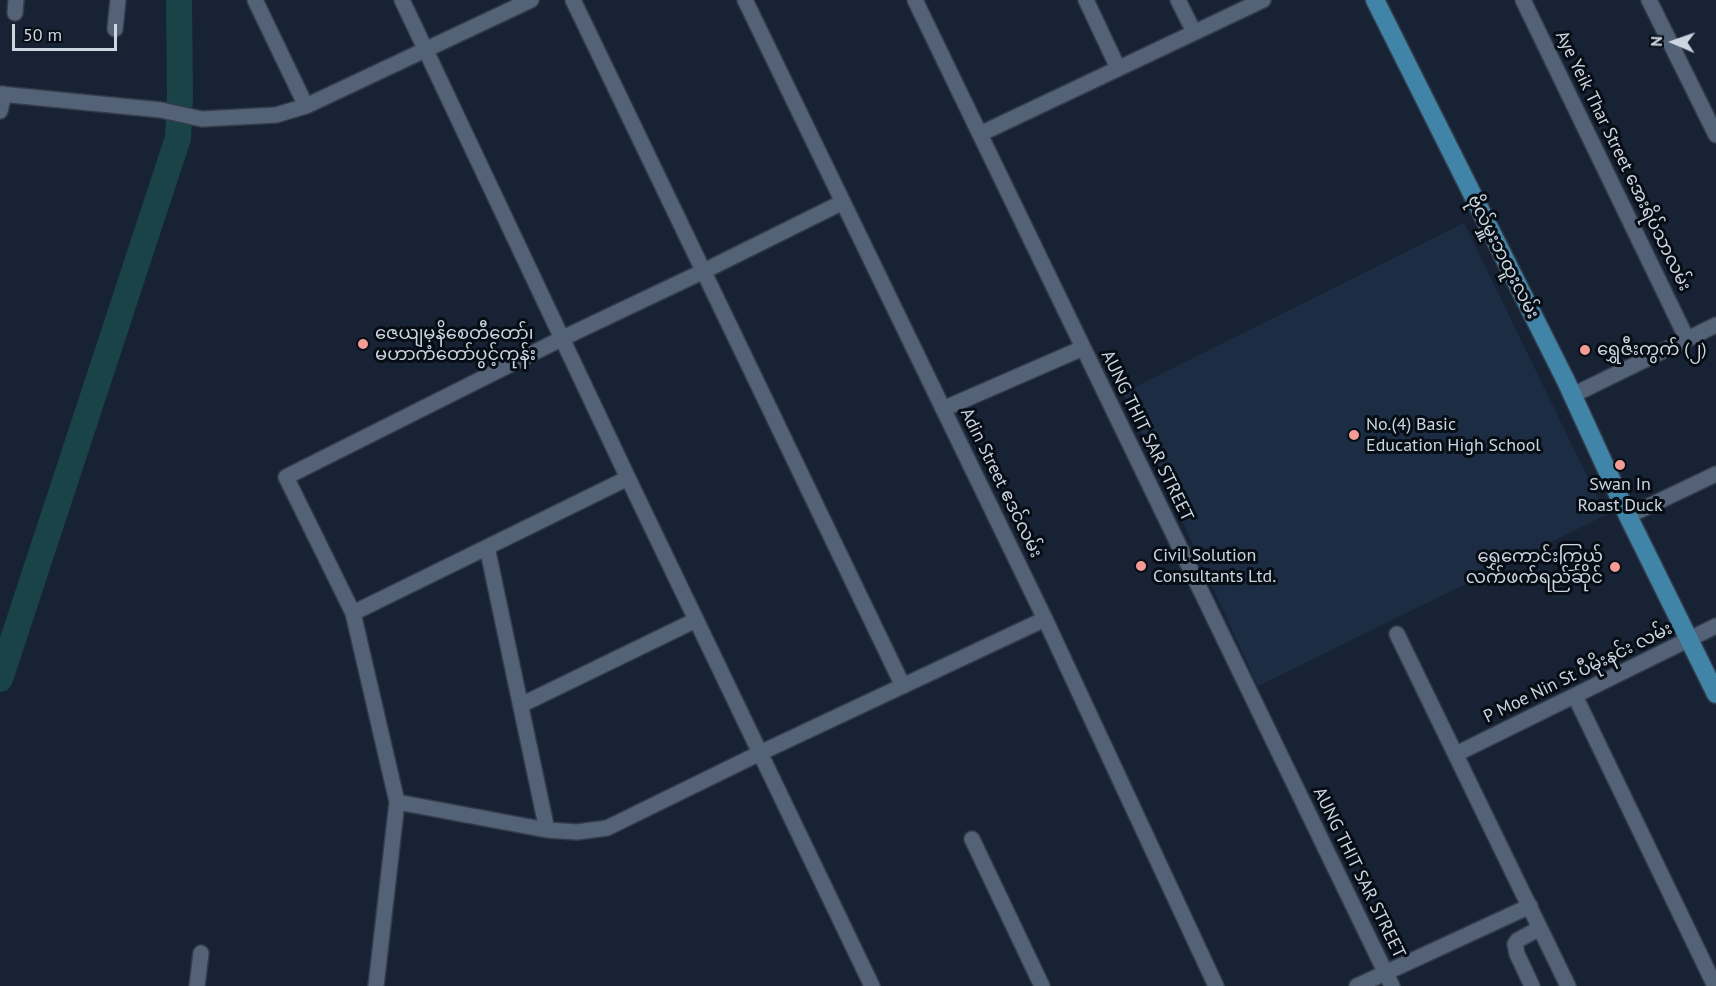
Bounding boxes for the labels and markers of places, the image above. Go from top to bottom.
place label: ဇေယျမုနိစေတီတော်၊ မဟာကံတော်ပွင့်ကုန်း [375,323,536,366]
marker: ဇေယျမုနိစေတီတော်၊ မဟာကံတော်ပွင့်ကုန်း [356,337,370,351]
place label: ရွှေဇီးကွက် (၂) [1597,339,1707,361]
marker: ရွှေဇီးကွက် (၂) [1578,343,1592,357]
place label: No.(4) Basic Education High School [1366,414,1541,456]
marker: No.(4) Basic Education High School [1347,428,1361,442]
marker: Swan In Roast Duck [1613,458,1627,472]
place label: Swan In Roast Duck [1577,474,1663,516]
place label: Civil Solution Consultants Ltd. [1153,545,1276,588]
place label: ရွှေကောင်းကြွယ် လက်ဖက်ရည်ဆိုင် [1466,546,1603,588]
marker: Civil Solution Consultants Ltd. [1134,559,1148,573]
marker: ရွှေကောင်းကြွယ် လက်ဖက်ရည်ဆိုင် [1608,560,1622,574]

